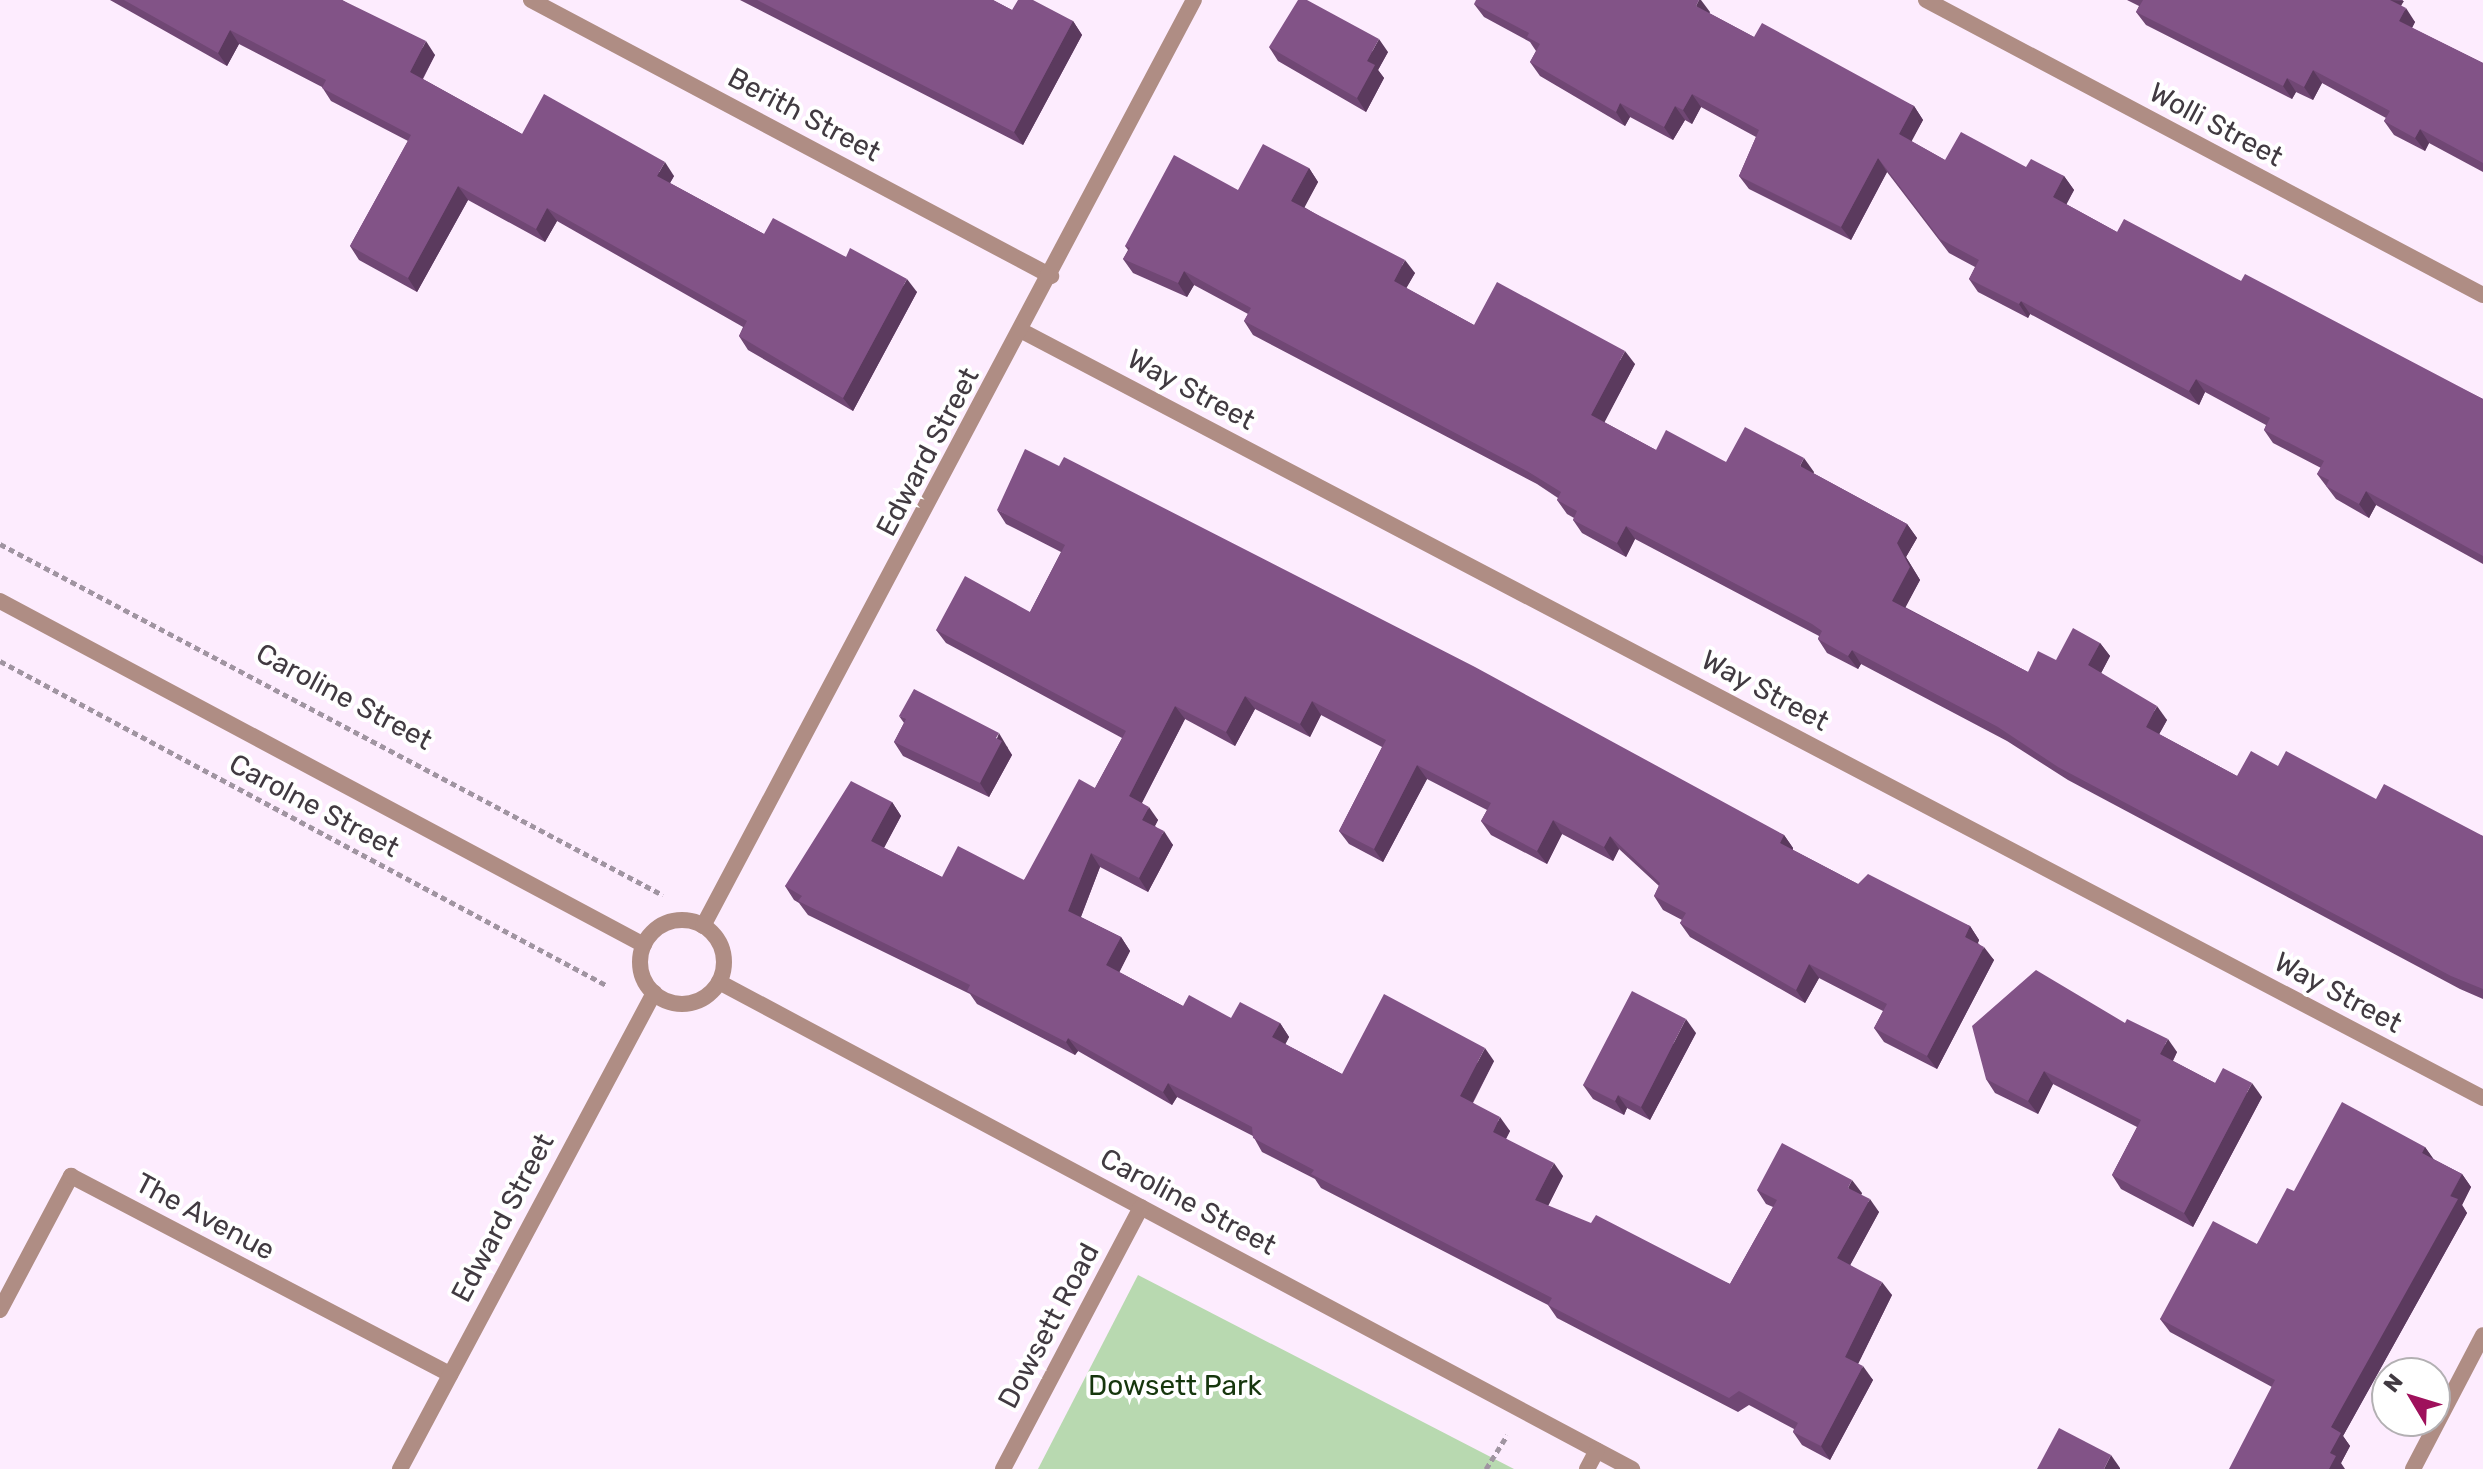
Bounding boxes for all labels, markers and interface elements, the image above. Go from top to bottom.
street label: Berith Street [722,61,886,169]
street label: Wolli Street [2144,76,2288,174]
street label: Way Street [1121,342,1261,438]
street label: Edward Street [870,362,986,542]
street label: Caroline Street [250,636,438,758]
street label: Way Street [1695,643,1835,739]
street label: Carolne Street [223,747,405,865]
street label: Way Street [2268,945,2408,1041]
street label: Edward Street [445,1128,561,1308]
street label: Caroline Street [1094,1141,1282,1263]
street label: The Avenue [129,1166,281,1268]
street label: Dowsett Road [991,1238,1107,1414]
north arrow [2371,1357,2451,1437]
park label: Dowsett Park [1088,1369,1262,1403]
text: N [2378,1369,2409,1398]

